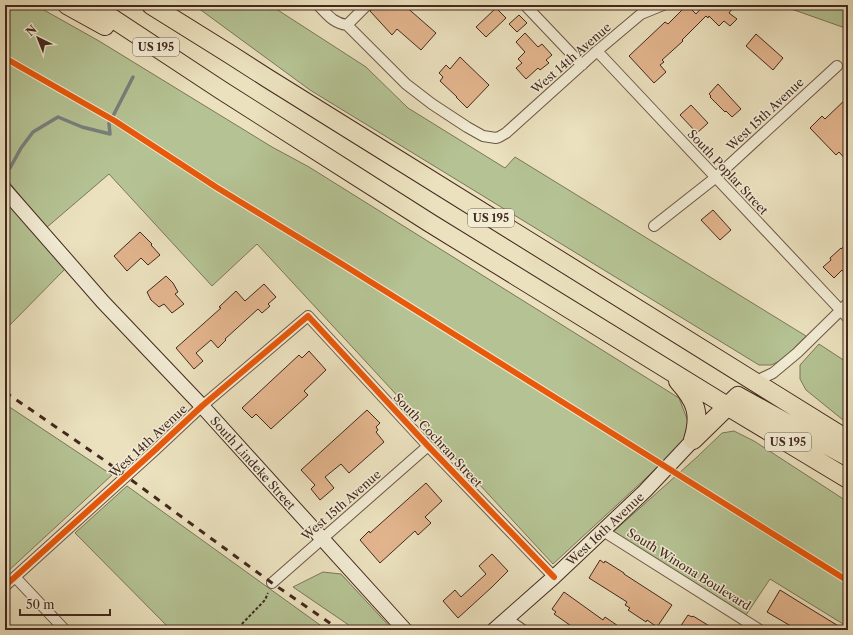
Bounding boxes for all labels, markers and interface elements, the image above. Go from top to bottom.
north arrow [18,18,58,58]
street label: West 14th Avenue [527,19,614,97]
text: N [23,22,40,39]
road number: US 195 [133,38,179,56]
street label: West 15th Avenue [723,74,807,154]
street label: South Poplar Street [685,126,772,218]
road number: US 195 [468,209,514,227]
street label: South Cochran Street [390,390,486,491]
street label: West 14th Avenue [105,401,190,481]
street label: South Lindeke Street [207,413,299,513]
road number: US 195 [765,433,811,451]
street label: West 15th Avenue [298,466,384,544]
street label: West 16th Avenue [562,489,647,569]
street label: South Winona Boulevard [624,525,754,614]
scale bar [20,591,110,617]
text: 50 m [26,597,55,612]

